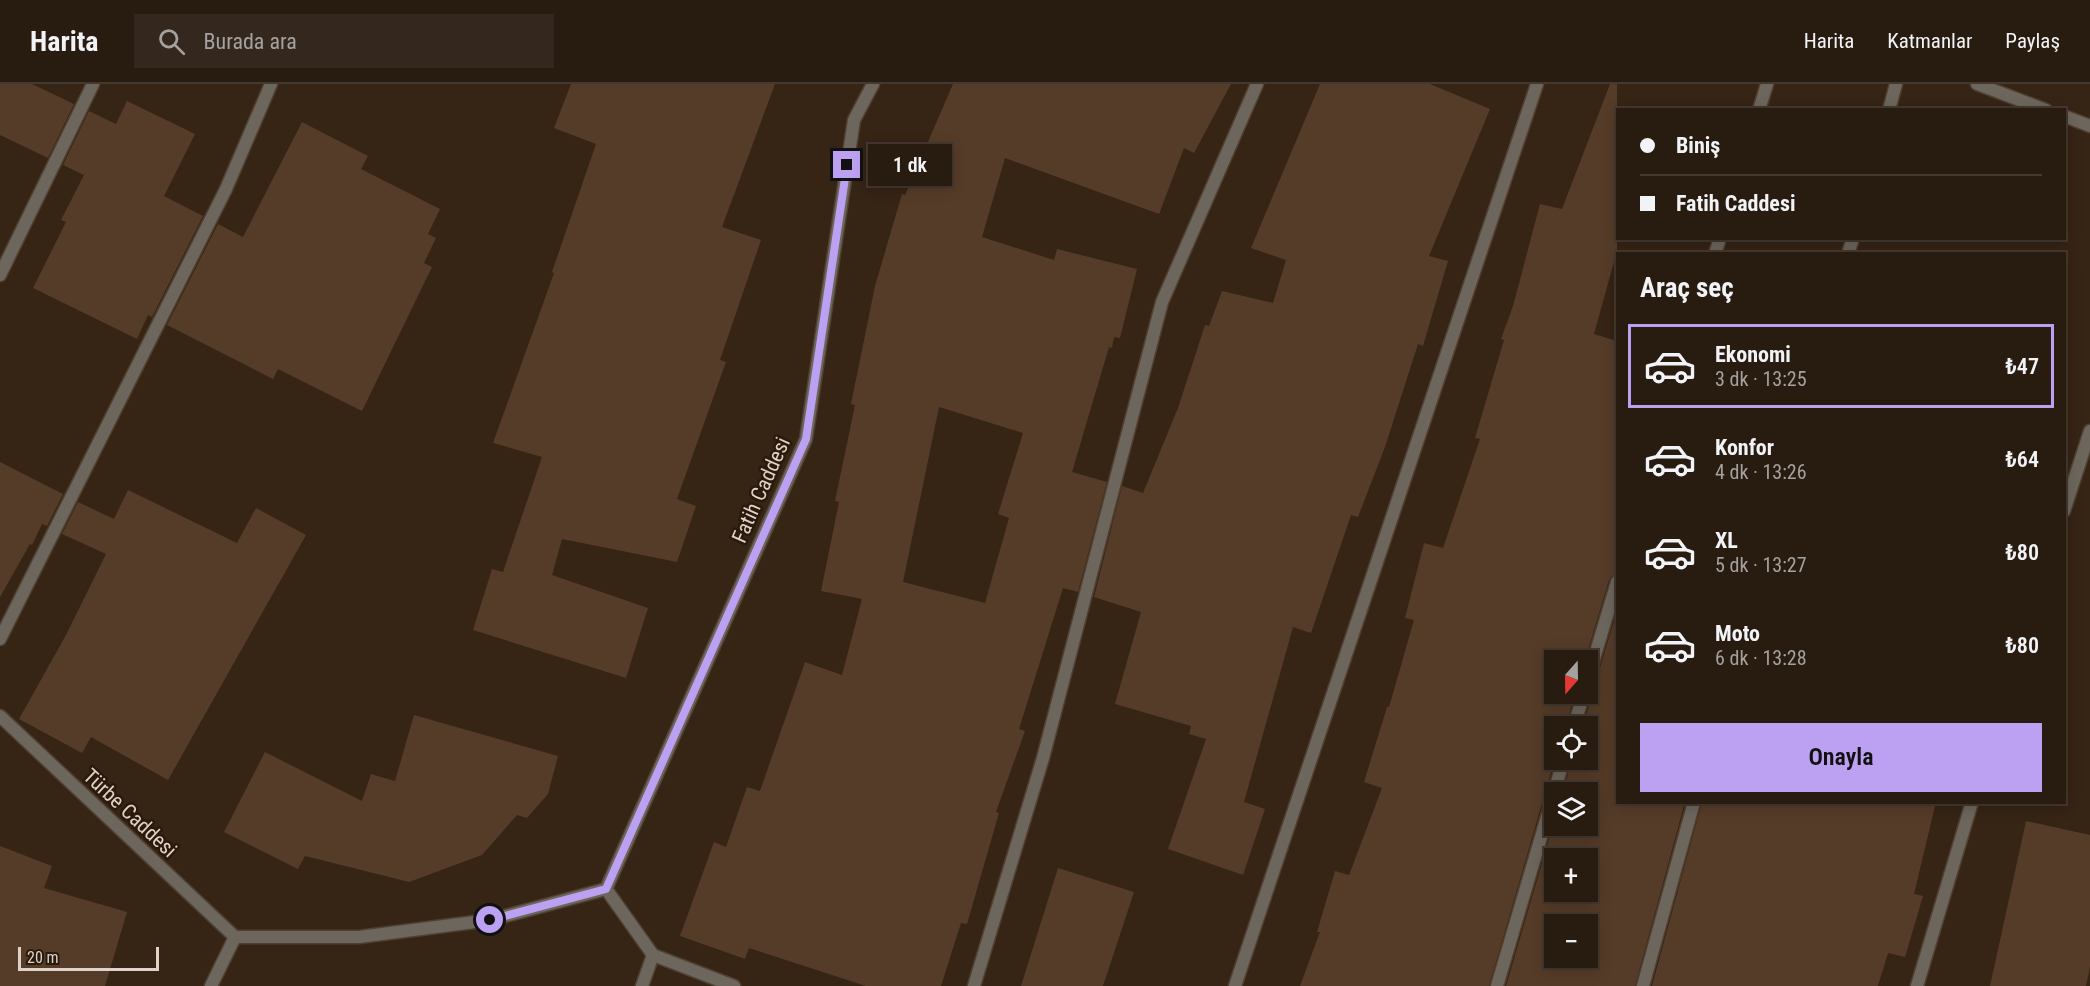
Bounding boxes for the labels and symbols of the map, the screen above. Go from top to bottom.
callout: 1 dk [868,144,952,186]
route end [833,151,860,178]
street label: Fatih Caddesi [727,434,795,546]
north arrow [1544,650,1598,704]
street label: Türbe Caddesi [78,764,182,862]
route start [476,906,503,933]
scale bar [18,944,159,972]

